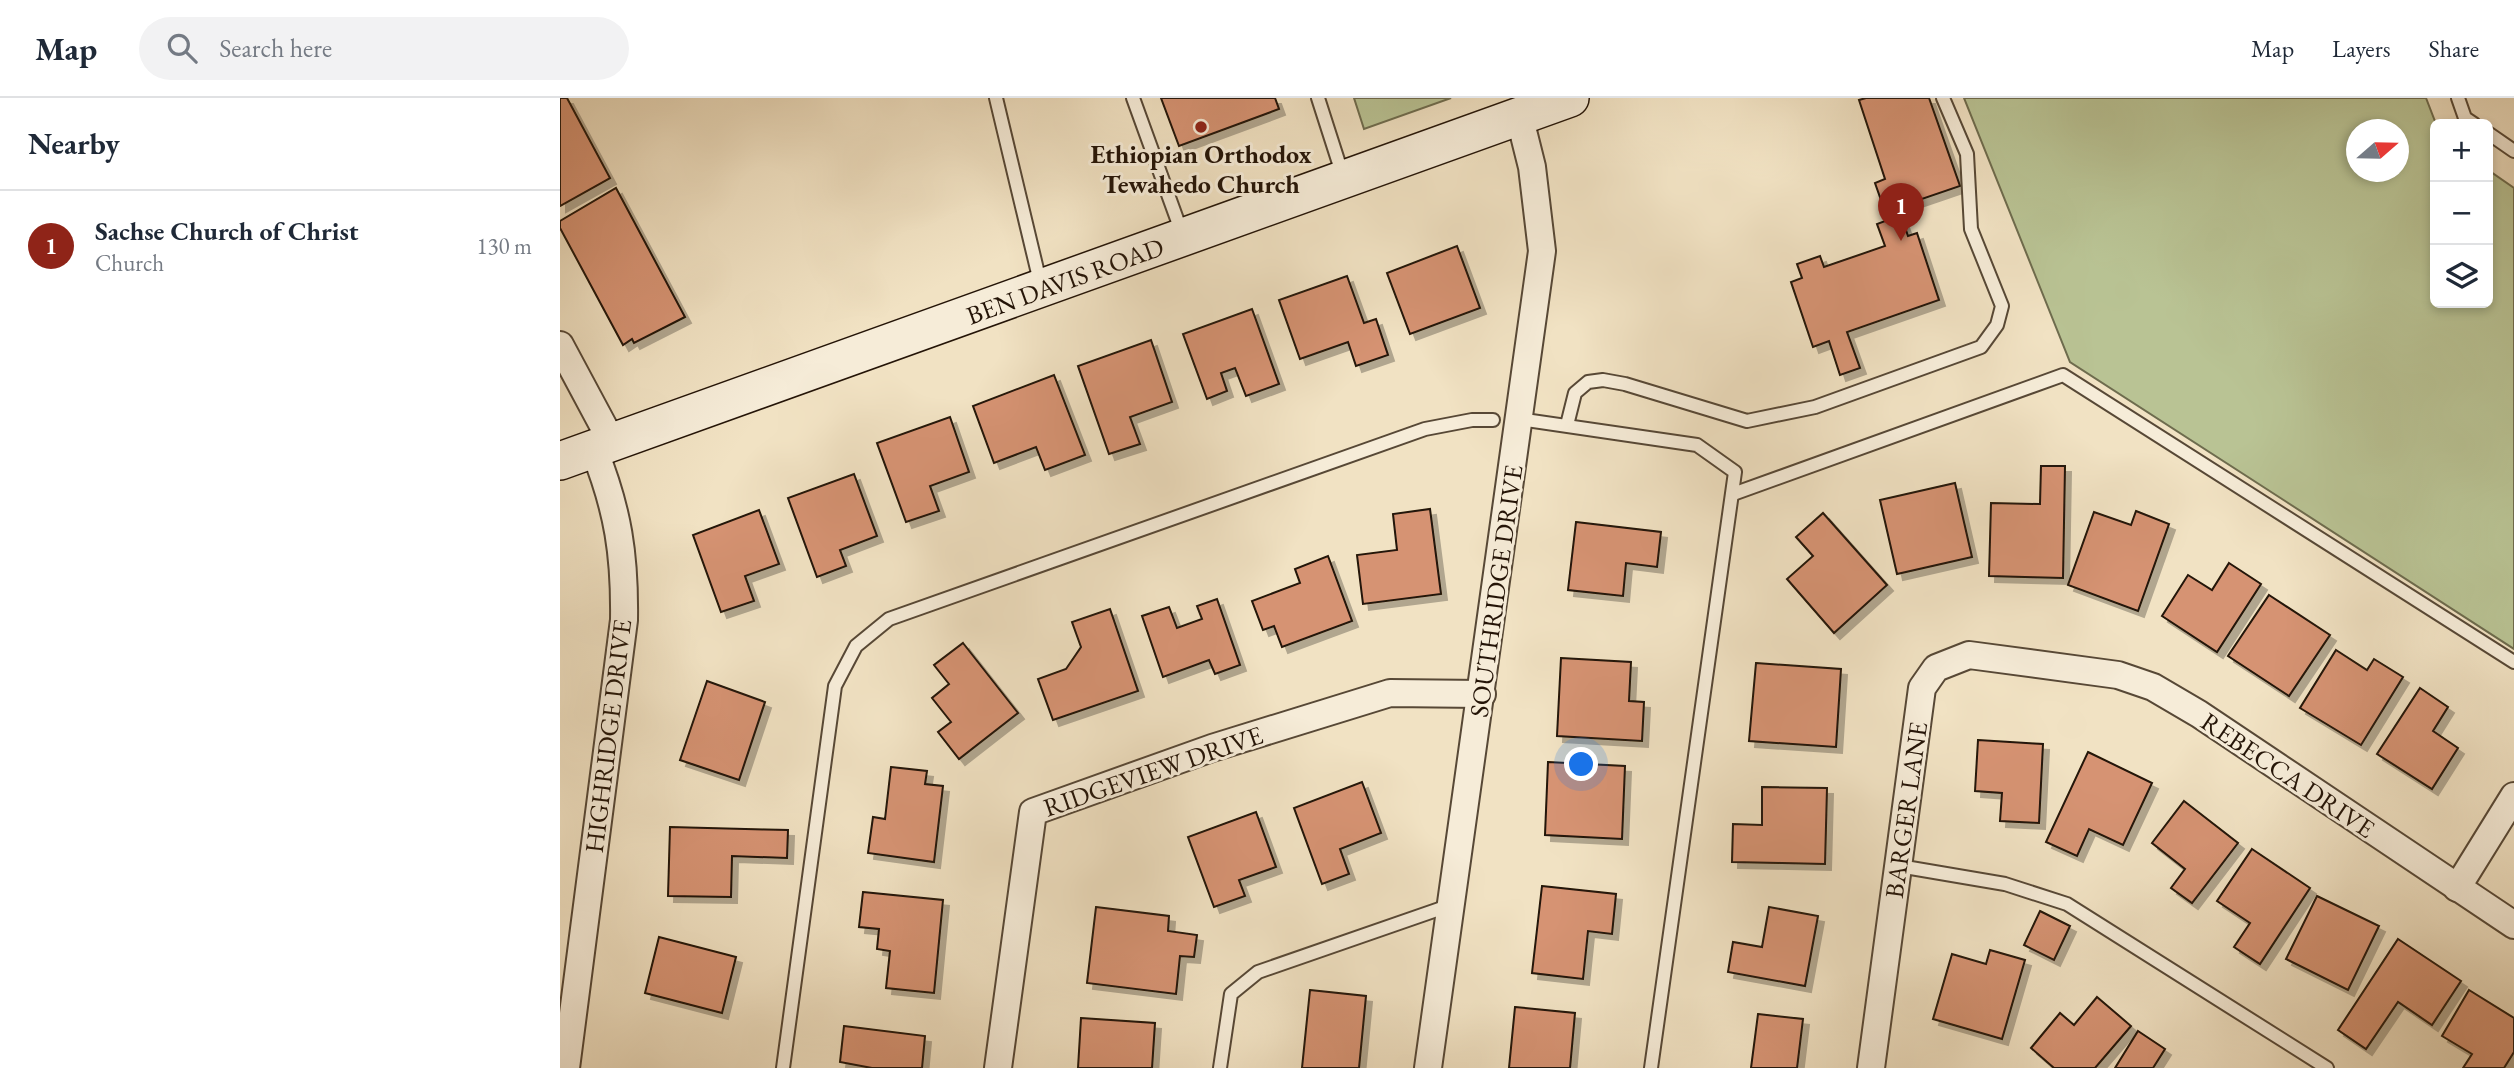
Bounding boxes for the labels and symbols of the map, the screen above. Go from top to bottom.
marker: Ethiopian Orthodox Tewahedo Church [1193,119,1209,135]
north arrow [2346,119,2409,182]
place label: Ethiopian Orthodox Tewahedo Church [1090,137,1312,201]
pin: 1 [1878,183,1924,241]
street label: BEN DAVIS ROAD [962,230,1168,332]
street label: SOUTHRIDGE DRIVE [1461,462,1531,719]
street label: HIGHRIDGE DRIVE [577,617,639,855]
street label: REBECCA DRIVE [2195,704,2382,846]
street label: RIDGEVIEW DRIVE [1039,717,1267,824]
street label: BARGER LANE [1877,719,1935,900]
your location [1564,747,1598,781]

